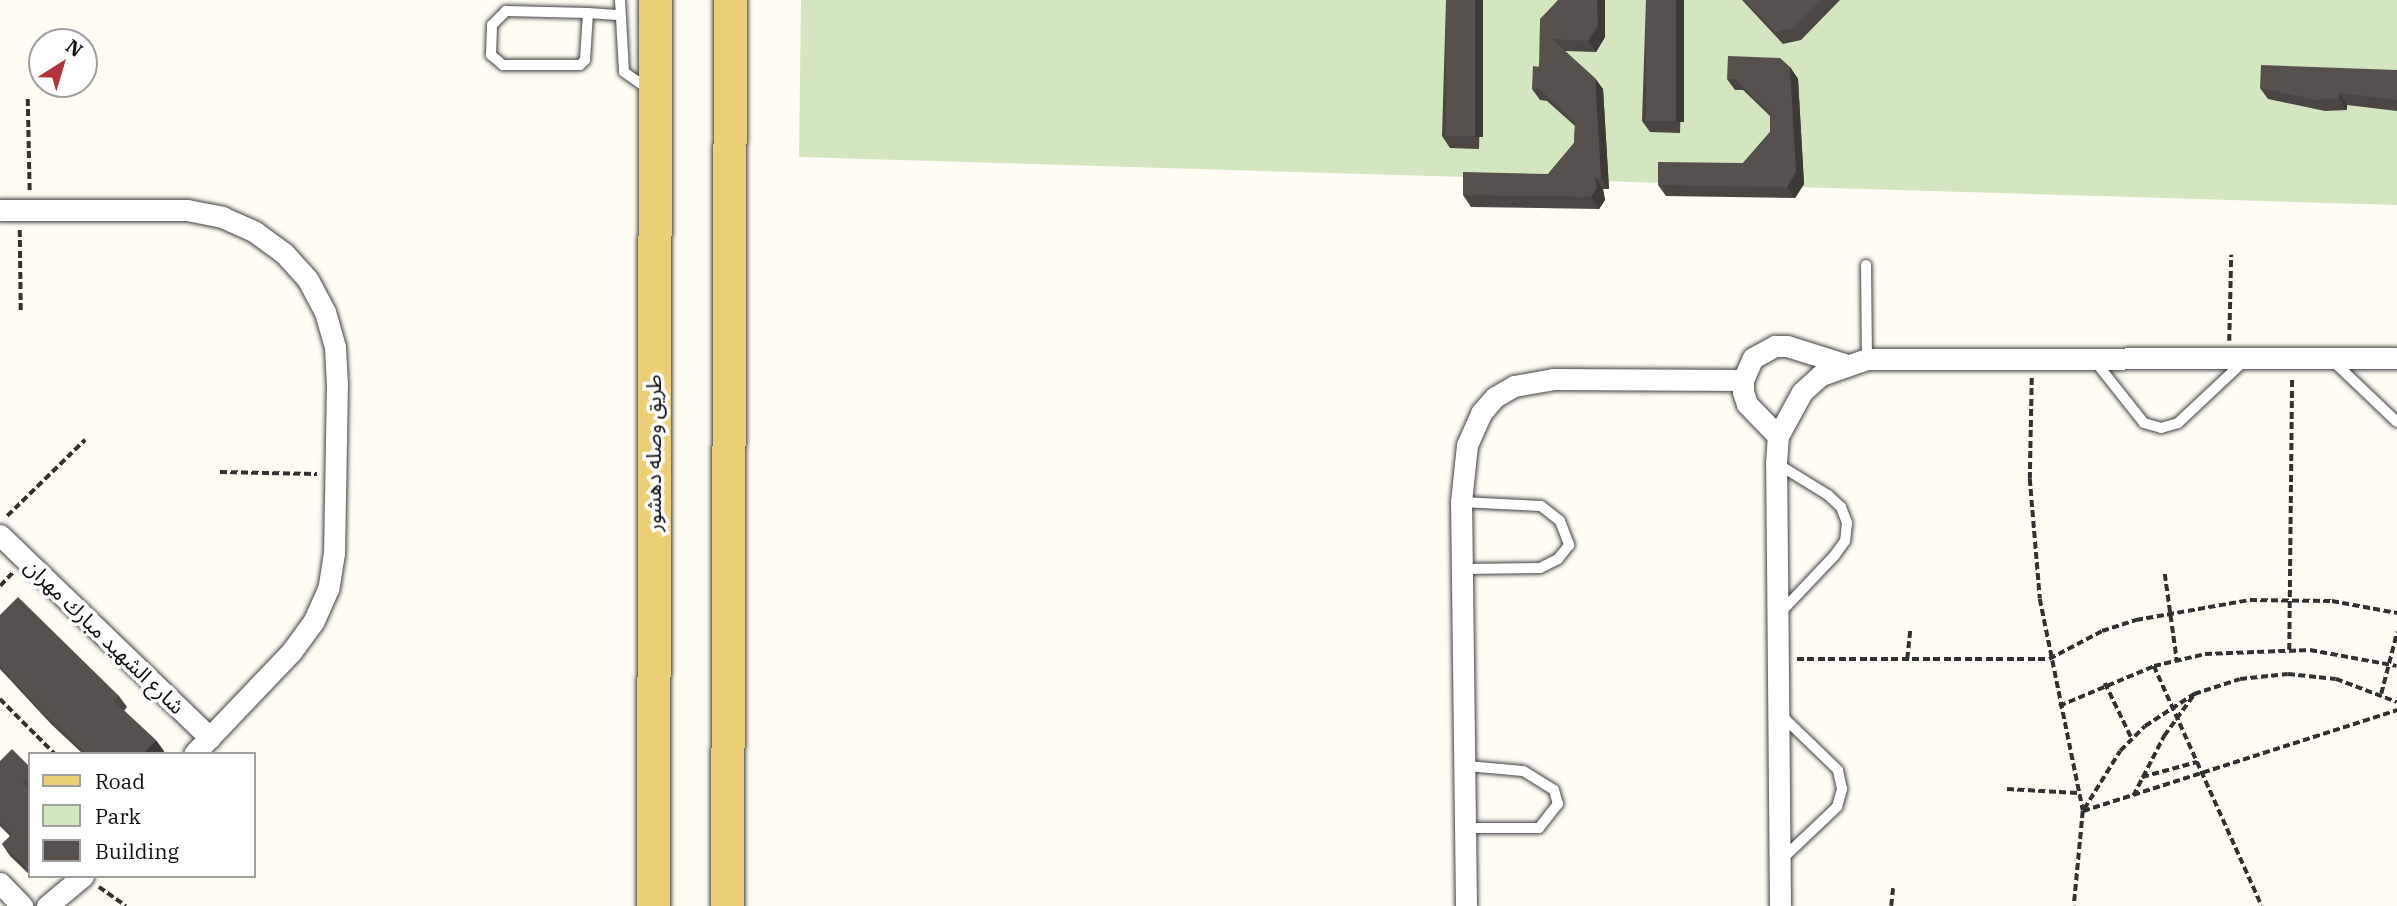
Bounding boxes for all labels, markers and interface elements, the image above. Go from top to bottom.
north arrow [28,28,98,98]
text: N [61,34,88,62]
street label: طريق وصله دهشور [640,374,666,532]
street label: شارع الشهيد مبارك مهران [20,553,190,719]
legend [28,752,256,878]
text: Road [95,767,145,795]
text: Park [95,802,141,830]
text: Building [95,837,179,865]

